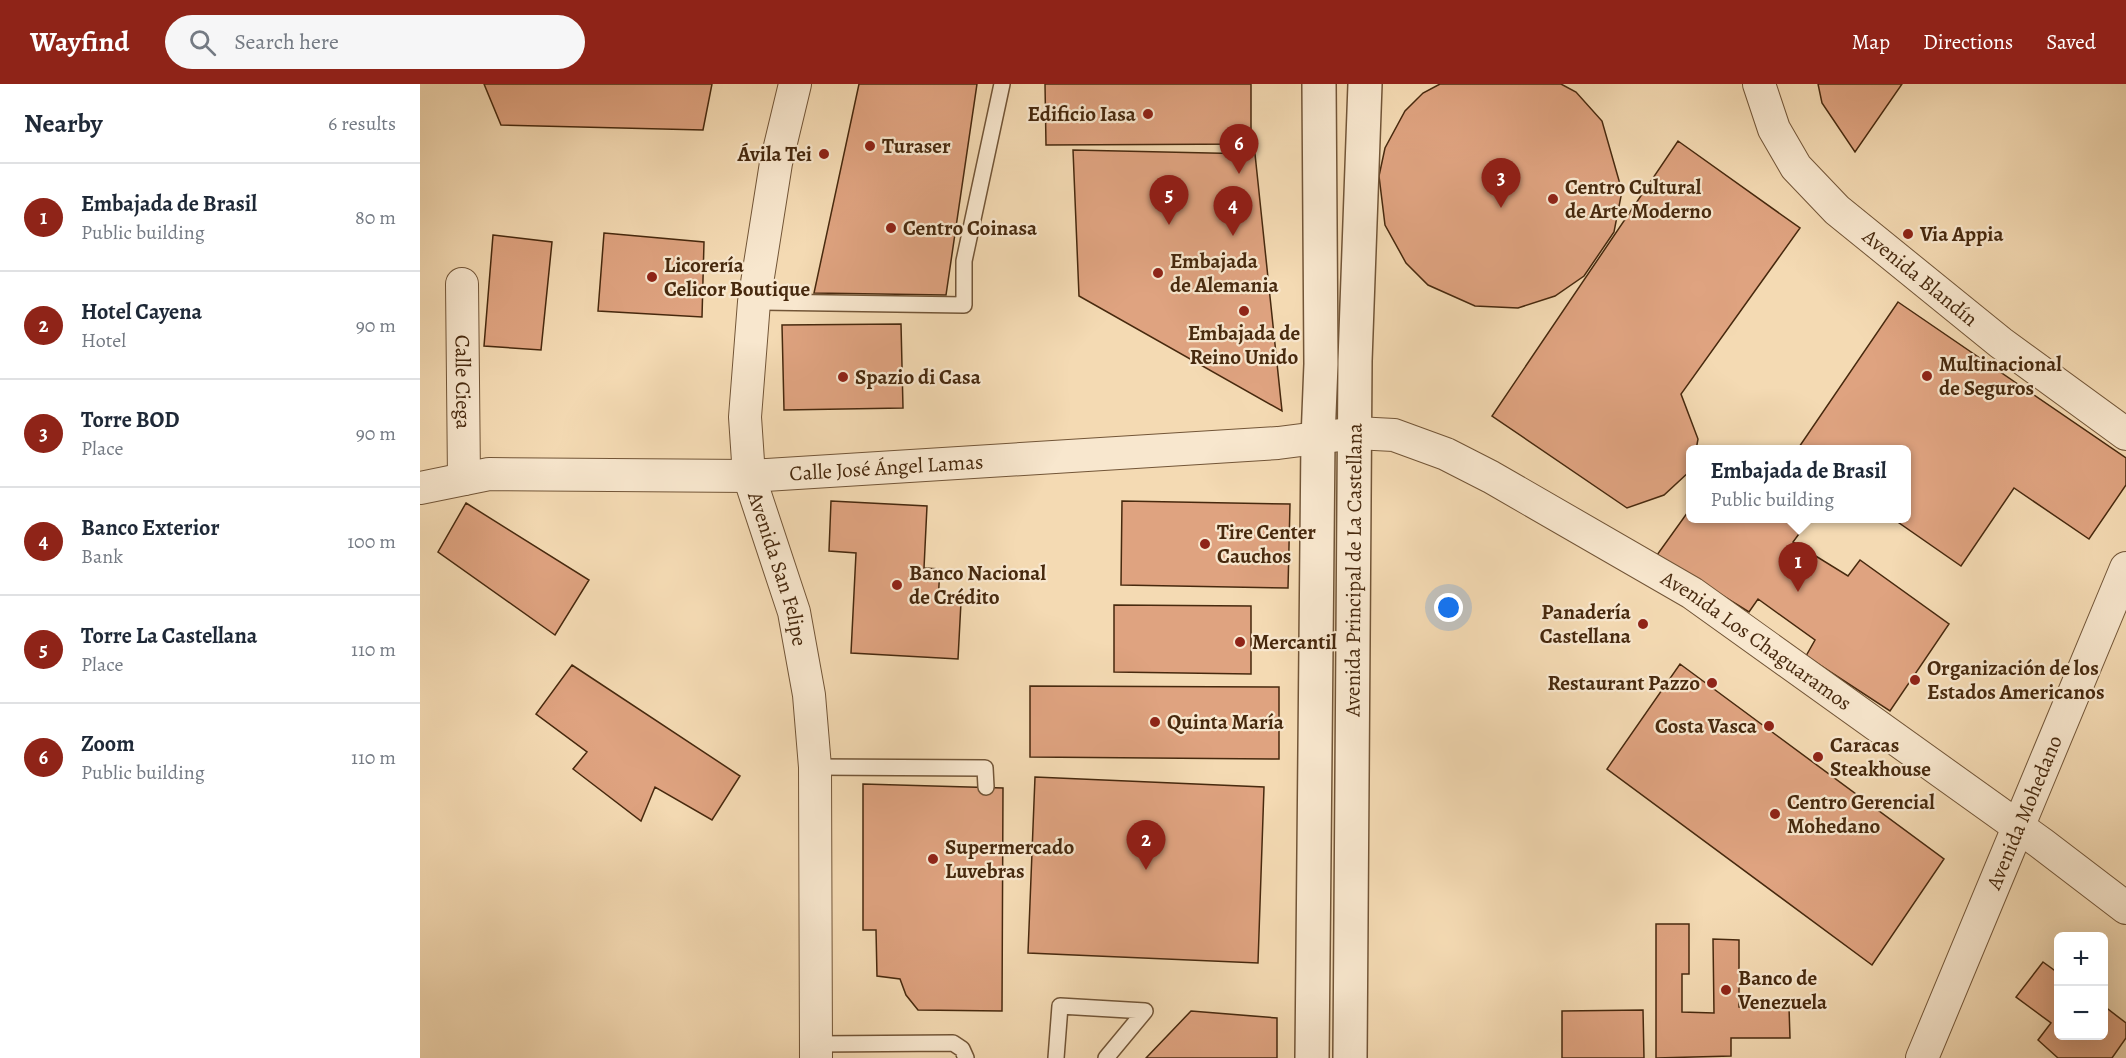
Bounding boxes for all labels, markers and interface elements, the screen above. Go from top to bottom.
search box [165,15,585,69]
text: Wayfind [30,23,129,61]
icon: search [186,26,219,59]
text: Search here [234,27,339,57]
text: Map [1852,28,1890,56]
text: Directions [1923,28,2013,56]
text: Saved [2046,28,2096,56]
place label: Edificio Iasa [1028,100,1137,128]
text: Nearby [24,106,103,141]
marker: Edificio Iasa [1141,107,1155,121]
text: 6 results [328,110,396,137]
pin: 6 [1220,124,1258,174]
place label: Turaser [882,132,951,160]
marker: Turaser [863,139,877,153]
place label: Ávila Tei [736,140,812,168]
marker: Ávila Tei [817,147,831,161]
pin: 3 [1482,158,1520,208]
place label: Centro Cultural de Arte Moderno [1565,173,1712,225]
pin: 5 [1150,176,1188,225]
pin: 4 [1214,186,1252,236]
text: Embajada de Brasil [81,189,257,219]
marker: Centro Cultural de Arte Moderno [1546,192,1560,206]
text: 1 [40,204,47,231]
text: 80 m [355,204,396,231]
place label: Centro Coinasa [903,214,1038,242]
text: Public building [81,219,205,246]
place label: Via Appia [1919,220,2004,248]
marker: Centro Coinasa [884,221,898,235]
street label: Avenida Blandín [1856,222,1984,333]
marker: Via Appia [1901,227,1915,241]
place label: Embajada de Alemania [1170,247,1280,299]
place label: Licorería Celicor Boutique [664,251,811,303]
marker: Embajada de Alemania [1151,266,1165,280]
marker: Licorería Celicor Boutique [645,270,659,284]
text: Hotel Cayena [81,297,202,327]
marker: Embajada de Reino Unido [1237,304,1251,318]
text: 2 [39,312,48,339]
text: 90 m [356,312,396,339]
place label: Embajada de Reino Unido [1188,319,1301,371]
text: Hotel [81,327,126,354]
street label: Calle Ciega [449,334,477,430]
place label: Multinacional de Seguros [1939,350,2062,402]
place label: Spazio di Casa [855,363,982,391]
marker: Multinacional de Seguros [1920,369,1934,383]
marker: Spazio di Casa [836,370,850,384]
text: Torre BOD [81,405,180,435]
text: 3 [39,420,48,447]
text: 90 m [356,420,396,447]
street label: Avenida Principal de La Castellana [1338,423,1369,718]
text: Place [81,435,123,462]
popup [1686,445,1911,523]
street label: Calle José Ángel Lamas [789,447,984,487]
text: Embajada de Brasil [1710,456,1887,486]
text: Public building [1710,486,1834,513]
street label: Avenida San Felipe [741,487,814,648]
text: Banco Exterior [81,513,219,543]
place label: Tire Center Cauchos [1217,518,1316,570]
text: 4 [39,528,48,555]
text: 100 m [347,528,396,555]
marker: Tire Center Cauchos [1198,537,1212,551]
pin: 1 [1778,542,1818,592]
text: Bank [81,543,123,570]
place label: Banco Nacional de Crédito [909,559,1046,611]
street label: Avenida Los Chaguaramos [1655,564,1857,717]
marker: Banco Nacional de Crédito [890,578,904,592]
your location [1434,593,1463,622]
place label: Panadería Castellana [1540,598,1632,650]
marker: Panadería Castellana [1636,617,1650,631]
text: Torre La Castellana [81,621,258,651]
place label: Mercantil [1252,628,1337,656]
marker: Mercantil [1233,635,1247,649]
text: 5 [39,636,48,663]
text: 110 m [351,636,396,663]
text: Place [81,651,123,678]
place label: Organización de los Estados Americanos [1927,654,2105,706]
place label: Restaurant Pazzo [1547,669,1700,697]
marker: Organización de los Estados Americanos [1908,673,1922,687]
marker: Restaurant Pazzo [1705,676,1719,690]
place label: Quinta María [1167,708,1285,736]
place label: Costa Vasca [1655,712,1758,740]
marker: Quinta María [1148,715,1162,729]
marker: Costa Vasca [1762,719,1776,733]
text: Zoom [81,729,135,759]
place label: Caracas Steakhouse [1830,731,1931,783]
street label: Avenida Mohedano [1979,731,2069,895]
text: 6 [39,744,48,771]
text: 110 m [351,744,396,771]
marker: Caracas Steakhouse [1811,750,1825,764]
text: Public building [81,759,205,786]
place label: Centro Gerencial Mohedano [1787,788,1935,840]
marker: Centro Gerencial Mohedano [1768,807,1782,821]
pin: 2 [1126,820,1166,870]
place label: Supermercado Luvebras [945,833,1074,885]
marker: Supermercado Luvebras [926,852,940,866]
map controls [2054,932,2108,1040]
button: + [2054,932,2108,986]
place label: Banco de Venezuela [1737,964,1828,1016]
marker: Banco de Venezuela [1719,983,1733,997]
button: − [2054,986,2108,1040]

